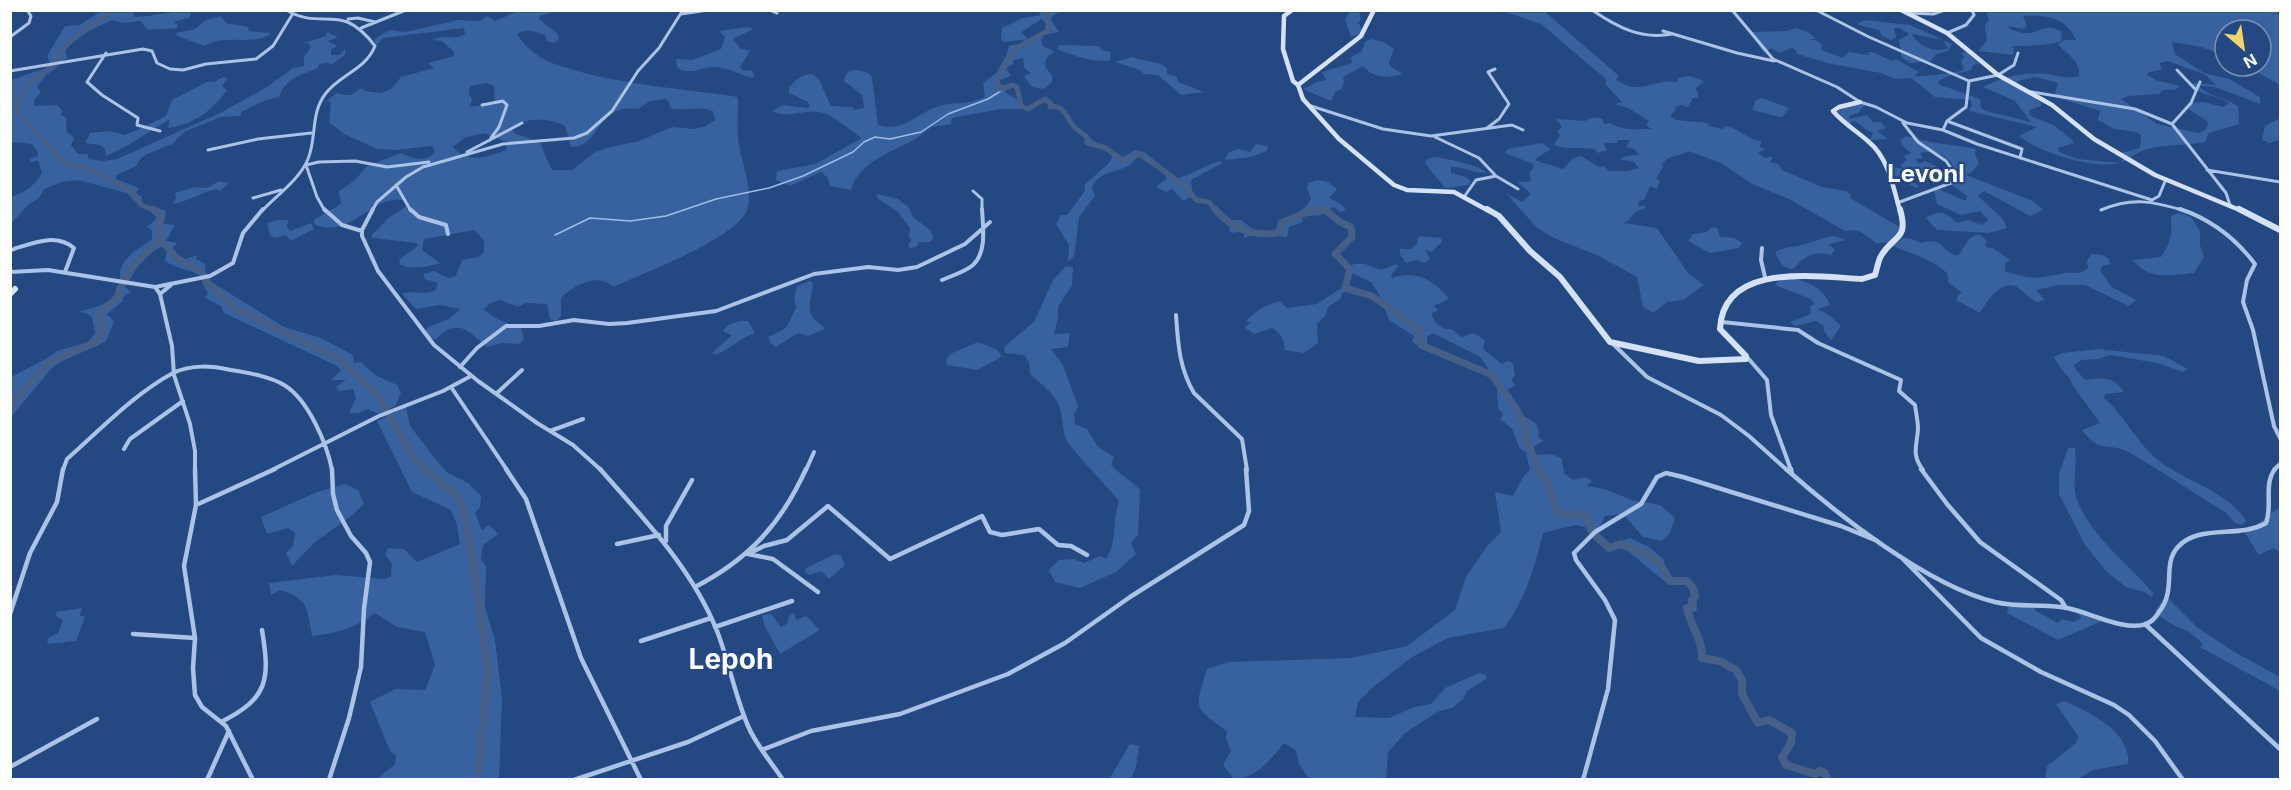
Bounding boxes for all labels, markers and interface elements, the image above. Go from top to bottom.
north arrow [2213,18,2273,78]
text: N [2240,49,2260,73]
district label: Levonl [1887,159,1965,188]
district label: Lepoh [689,642,773,676]

